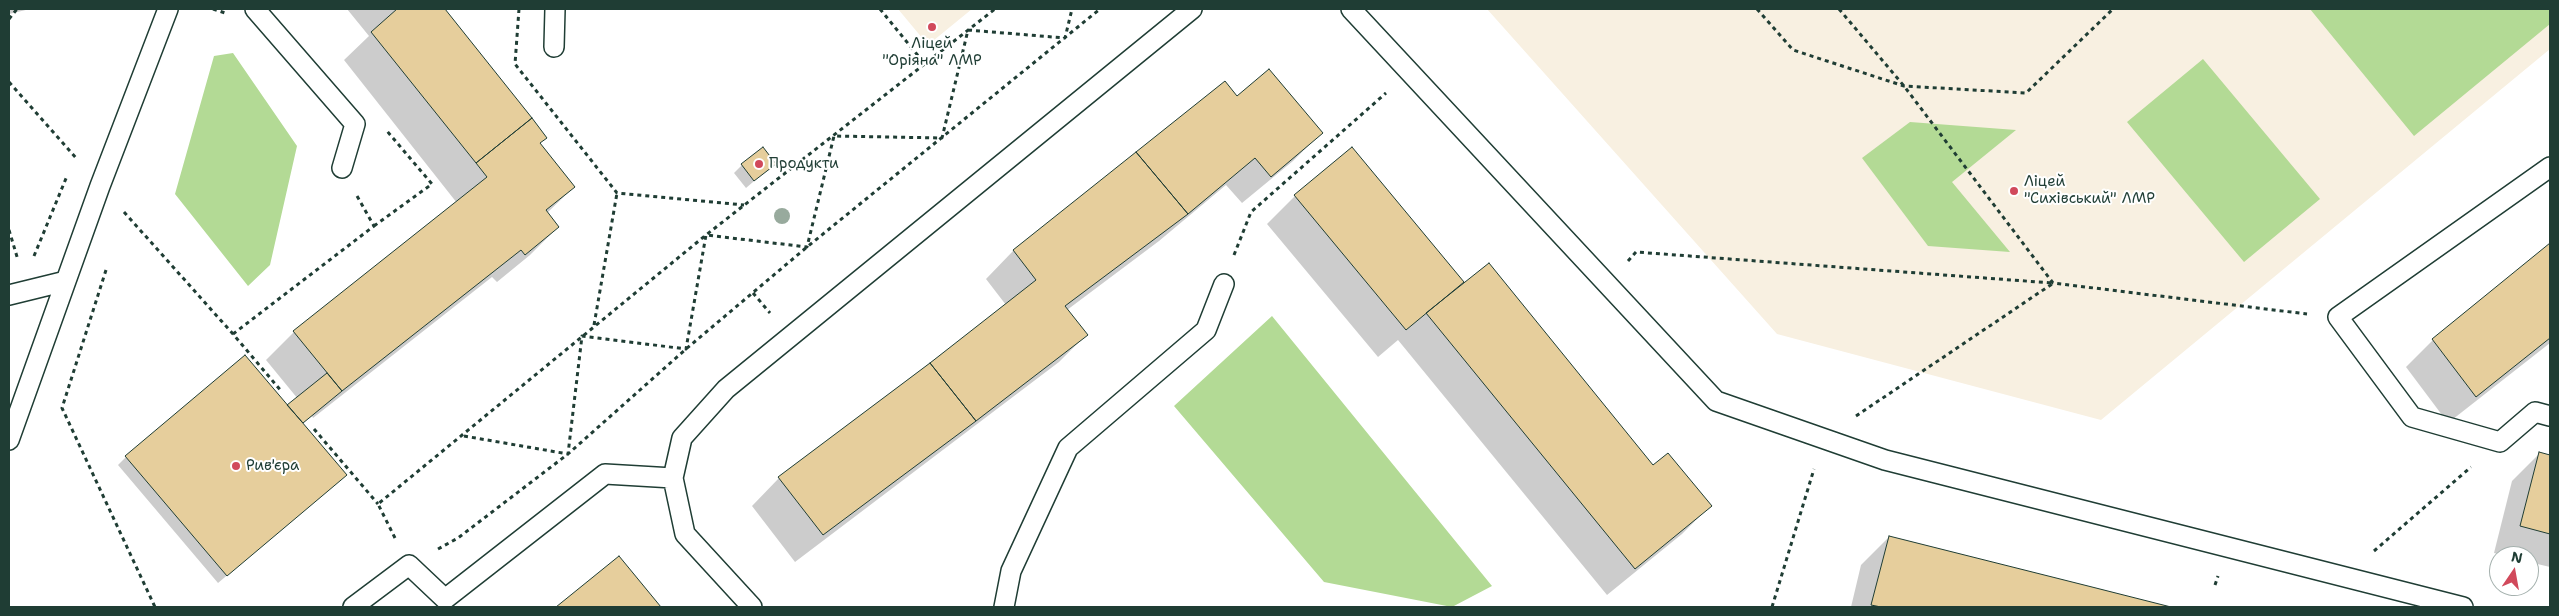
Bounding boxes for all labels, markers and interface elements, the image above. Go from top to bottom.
marker: Ліцей "Оріяна" ЛМР [926,21,938,33]
place label: Ліцей "Оріяна" ЛМР [882,35,982,70]
place label: Продукти [769,155,839,173]
marker: Продукти [753,158,765,170]
place label: Ліцей "Сихівський" ЛМР [2024,173,2155,208]
marker: Ліцей "Сихівський" ЛМР [2008,185,2020,197]
place label: Рив'єра [246,457,299,475]
marker: Рив'єра [230,460,242,472]
north arrow [2489,546,2539,596]
text: N [2510,547,2524,567]

